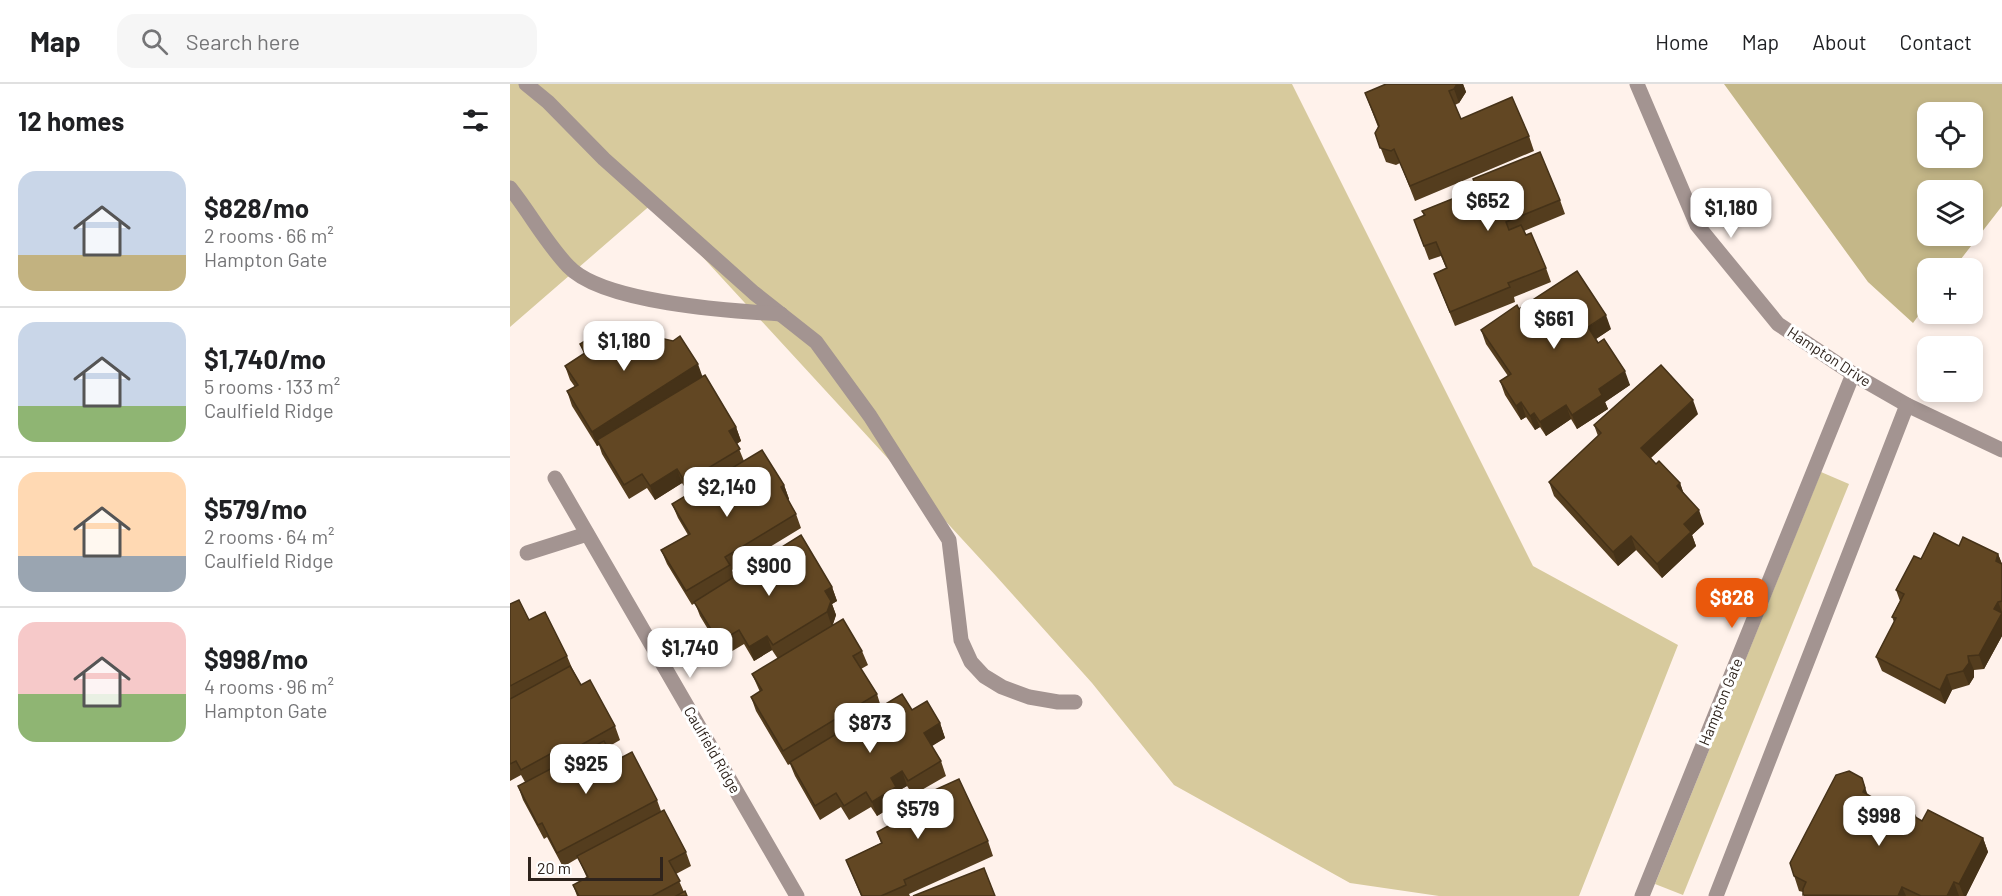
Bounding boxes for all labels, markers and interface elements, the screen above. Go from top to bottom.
search box [117,14,537,68]
text: Map [30,24,81,58]
icon: search [138,25,171,58]
text: Search here [186,28,300,54]
text: Home [1655,29,1709,54]
text: Map [1742,29,1779,54]
text: About [1812,29,1867,54]
text: Contact [1900,29,1972,54]
map controls [1917,102,1983,402]
button: locate [1917,102,1983,168]
icon: filters [459,104,492,137]
text: 12 homes [18,105,124,136]
button: layers [1917,180,1983,246]
pin: $652 [1452,181,1524,232]
text: $652 [1466,188,1510,212]
pin: $1,180 [1682,188,1780,239]
text: $828/mo [204,192,309,223]
icon: home [66,195,138,267]
text: $1,180 [1704,195,1758,219]
text: 2 rooms · 66 m² [204,223,334,247]
text: Hampton Gate [204,247,327,271]
button: + [1917,258,1983,324]
pin: $661 [1518,299,1590,350]
text: $661 [1534,306,1574,330]
pin: $1,180 [575,321,673,372]
street label: Hampton Drive [1784,322,1875,390]
text: $1,180 [597,328,651,352]
button: − [1917,336,1983,402]
text: $1,740/mo [204,343,326,374]
icon: home [66,346,138,418]
text: 5 rooms · 133 m² [204,374,340,398]
text: Caulfield Ridge [204,398,334,422]
pin: $2,140 [678,467,776,518]
text: $2,140 [698,474,756,498]
text: $579/mo [204,493,307,524]
icon: home [66,496,138,568]
text: 2 rooms · 64 m² [204,524,334,548]
pin: $900 [733,546,805,597]
text: Caulfield Ridge [204,548,334,572]
text: $900 [747,553,791,577]
pin: $828 [1696,578,1768,629]
text: $828 [1710,585,1754,609]
pin: $1,740 [641,628,739,679]
text: $1,740 [661,635,719,659]
text: $998/mo [204,643,308,674]
icon: home [66,646,138,718]
street label: Hampton Gate [1694,655,1746,748]
text: 4 rooms · 96 m² [204,674,334,698]
text: Hampton Gate [204,698,327,722]
street label: Caulfield Ridge [681,703,745,796]
pin: $873 [834,703,906,754]
text: $873 [849,710,891,734]
pin: $925 [550,744,622,795]
text: $925 [564,751,608,775]
pin: $579 [882,789,954,840]
text: $579 [897,796,939,820]
pin: $998 [1843,796,1915,847]
text: $998 [1857,803,1901,827]
scale bar [528,854,663,882]
text: 20 m [537,858,571,877]

